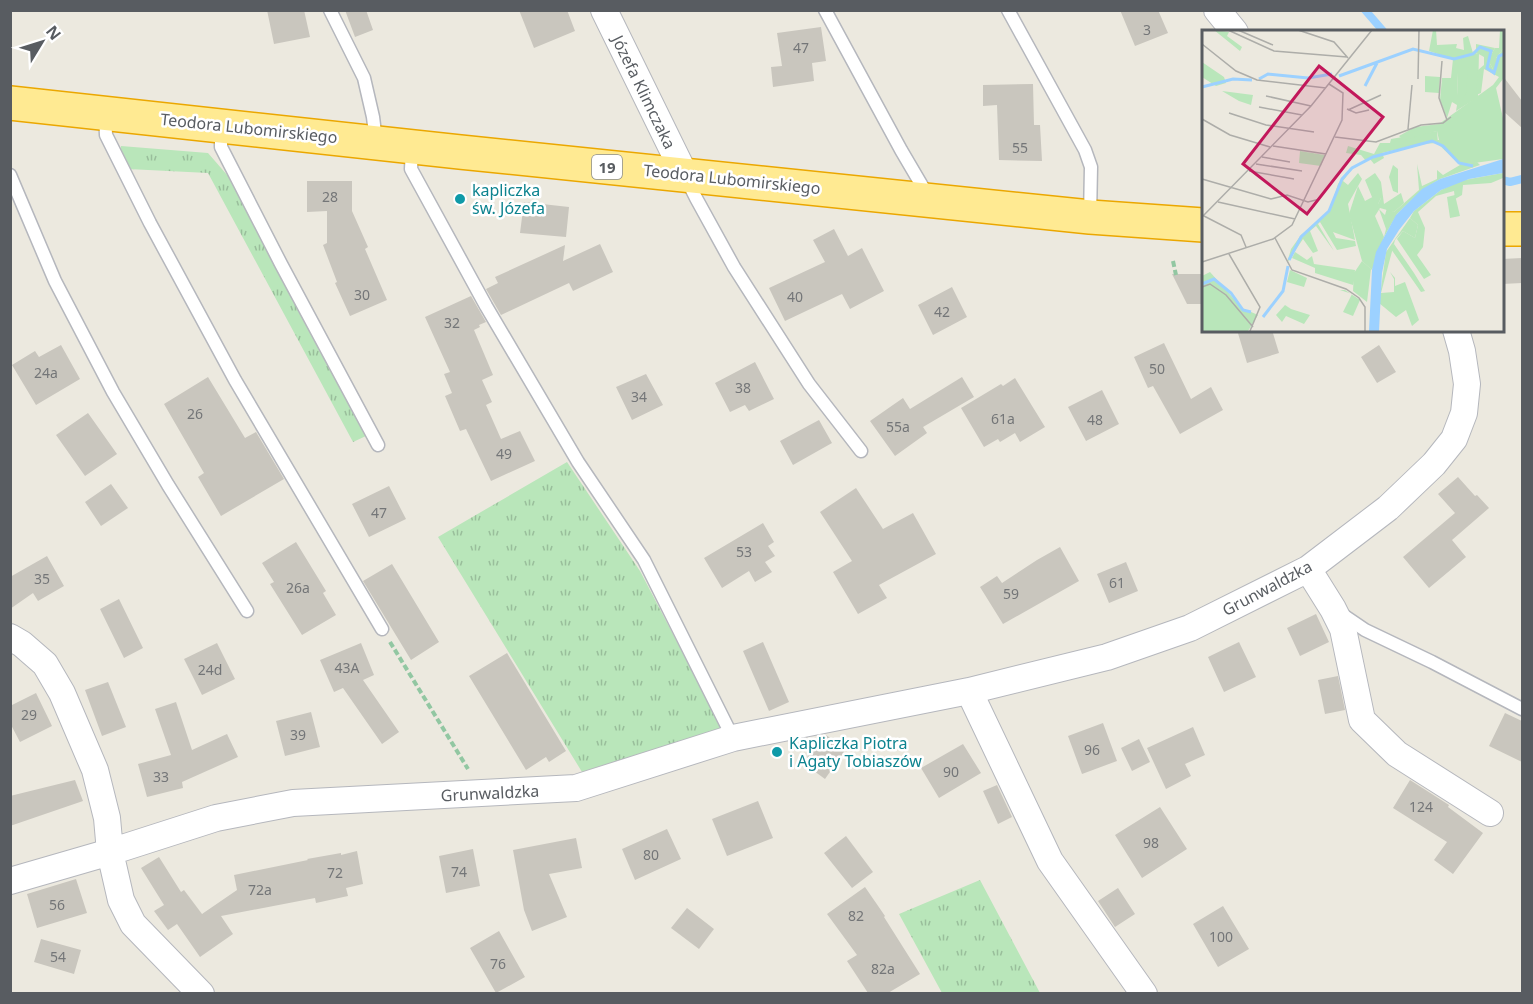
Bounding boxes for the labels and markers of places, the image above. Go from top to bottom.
place label: kapliczka św. Józefa [472,179,545,219]
marker: kapliczka św. Józefa [453,192,467,206]
place label: Kapliczka Piotra i Agaty Tobiaszów [789,732,922,772]
marker: Kapliczka Piotra i Agaty Tobiaszów [770,745,784,759]

